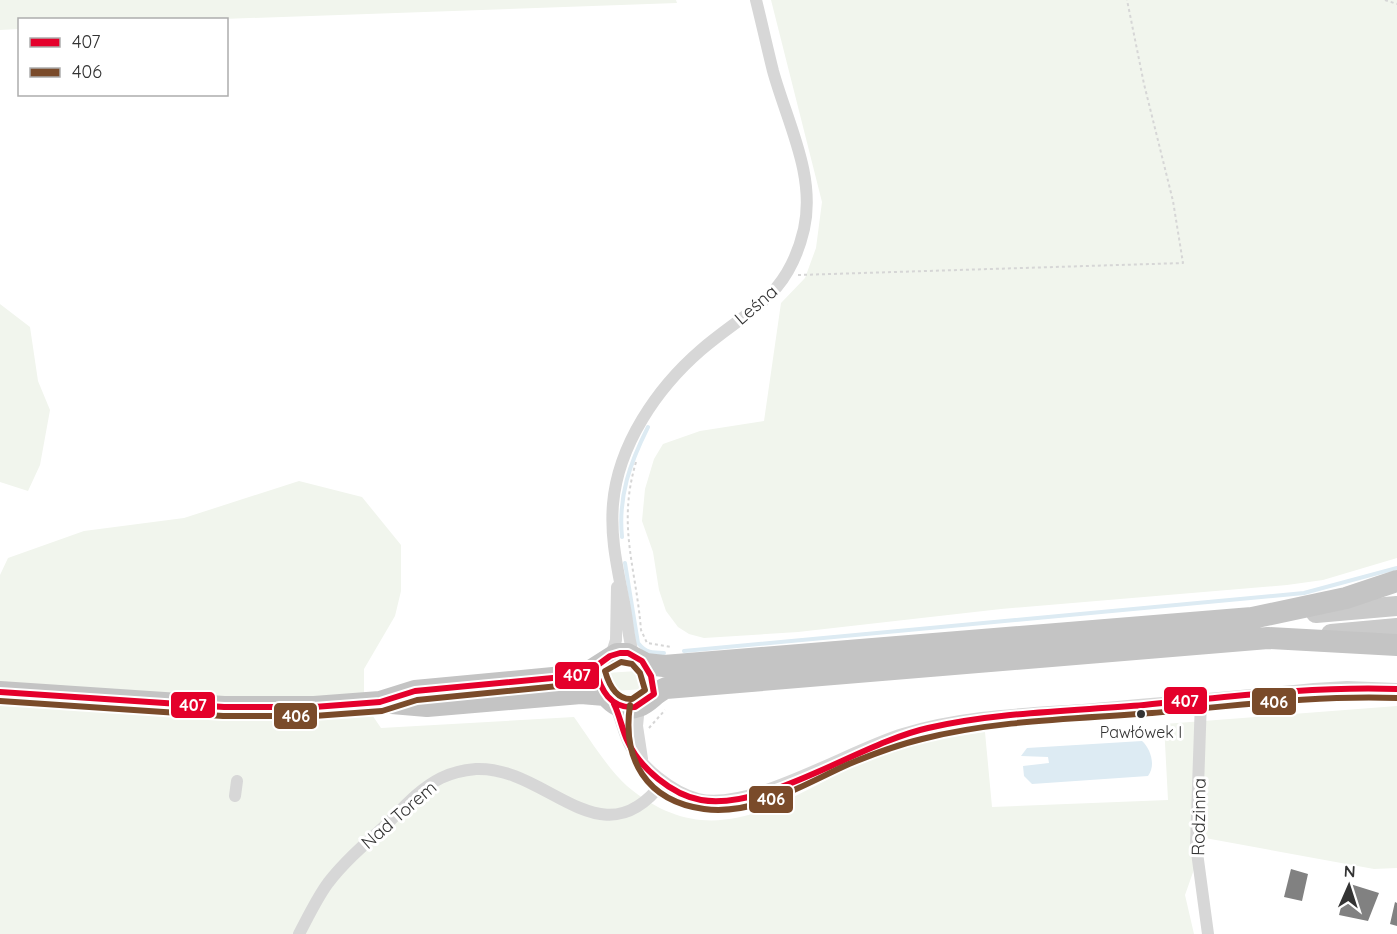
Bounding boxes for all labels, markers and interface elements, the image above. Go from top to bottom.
legend [18,18,228,96]
text: 407 [72,30,100,53]
text: 406 [72,60,102,83]
street label: Leśna [729,280,782,330]
line badge: 407 [554,661,600,690]
text: 407 [563,665,591,685]
line badge: 407 [1163,686,1208,715]
line badge: 406 [1251,687,1297,716]
line badge: 407 [170,691,216,719]
text: 407 [1171,691,1199,711]
text: 406 [1260,692,1288,712]
text: 407 [179,695,207,715]
line badge: 406 [273,702,318,730]
text: 406 [282,706,310,726]
marker: Pawłówek I [1135,708,1147,720]
place label: Pawłówek I [1100,722,1182,742]
street label: Nad Torem [356,776,441,854]
street label: Rodzinna [1186,778,1211,856]
line badge: 406 [748,785,794,814]
text: 406 [757,789,785,809]
north arrow [1319,856,1379,916]
text: N [1343,861,1356,881]

